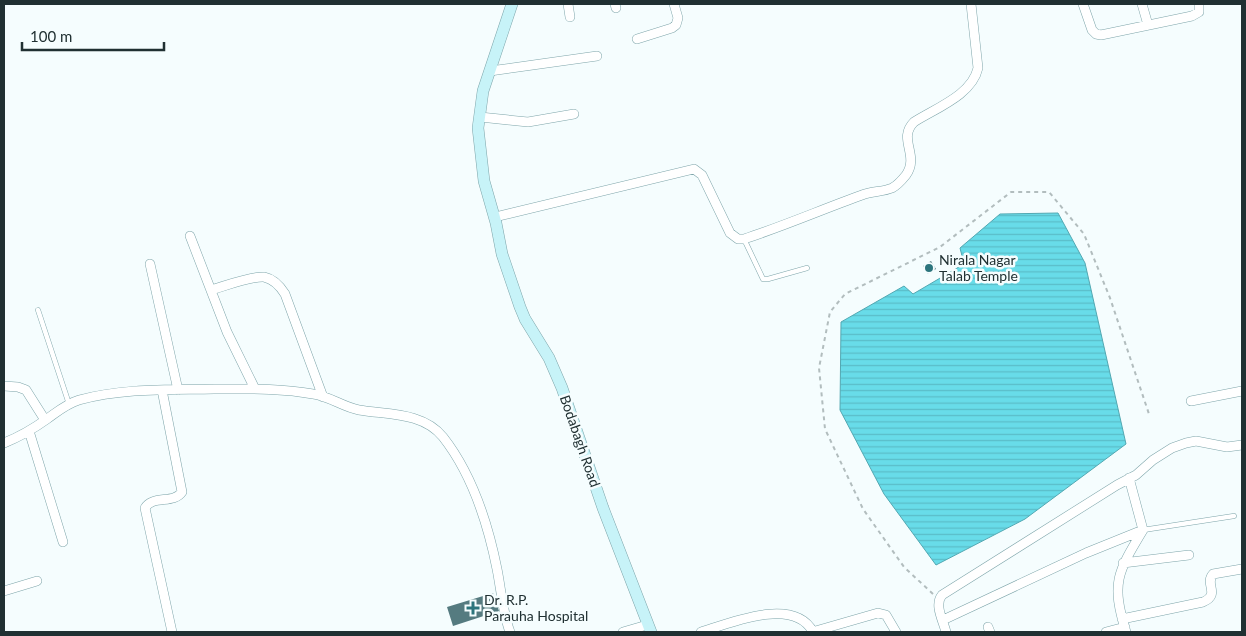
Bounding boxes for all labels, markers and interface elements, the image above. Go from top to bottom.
scale bar [22,20,165,52]
text: 100 m [30,27,72,45]
place label: Nirala Nagar Talab Temple [939,251,1018,284]
marker: Nirala Nagar Talab Temple [923,262,935,274]
street label: Bodabagh Road [557,393,604,489]
place label: Dr. R.P. Parauha Hospital [484,591,588,624]
marker: Dr. R.P. Parauha Hospital [466,601,480,615]

